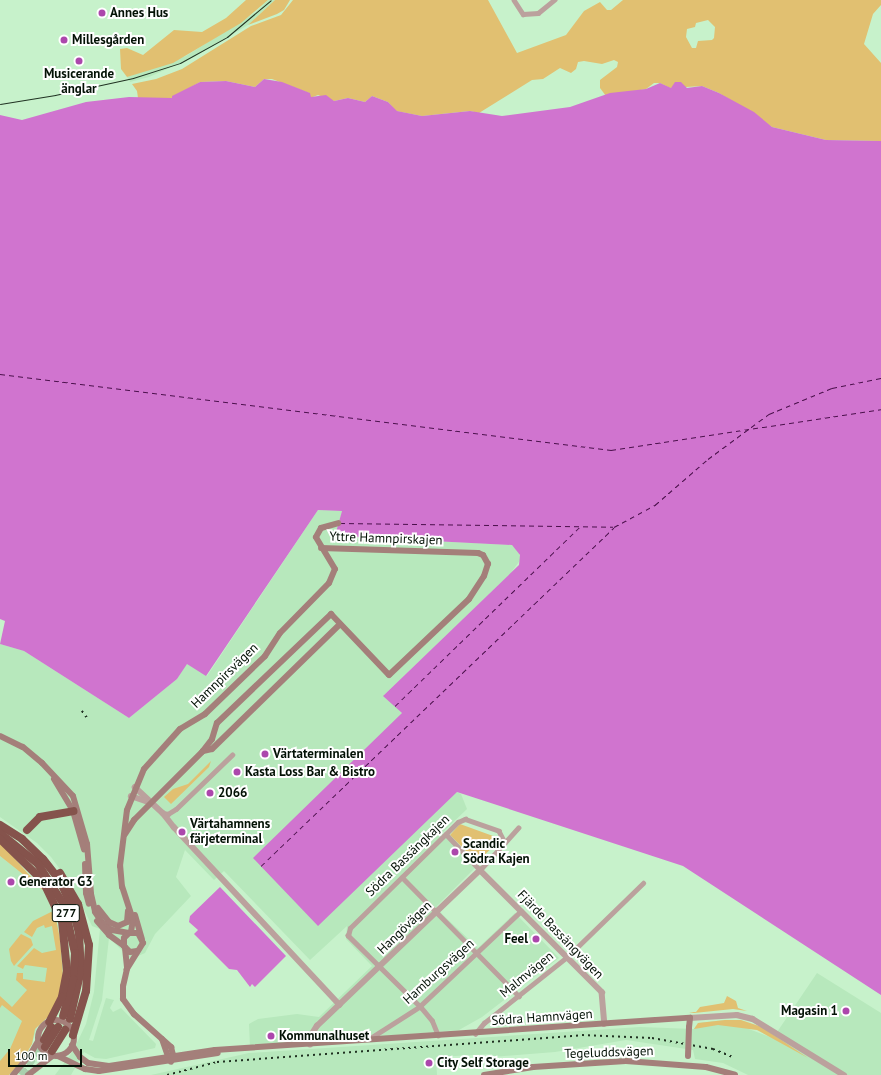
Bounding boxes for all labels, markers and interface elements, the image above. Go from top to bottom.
place label: Annes Hus [110,5,168,21]
marker: Annes Hus [97,8,107,18]
place label: Millesgården [72,32,144,48]
marker: Millesgården [59,35,69,45]
marker: Musicerande änglar [74,56,84,66]
place label: Musicerande änglar [44,67,114,98]
street label: Yttre Hamnpirskajen [329,529,443,549]
street label: Hamnpirsvägen [188,640,262,712]
place label: Värtaterminalen [273,746,364,762]
marker: Värtaterminalen [260,749,270,759]
place label: Kasta Loss Bar & Bistro [245,764,375,780]
marker: Kasta Loss Bar & Bistro [232,767,242,777]
place label: 2066 [218,785,247,801]
marker: 2066 [205,788,215,798]
street label: Södra Bassängkajen [363,812,453,900]
place label: Värtahamnens färjeterminal [190,817,270,848]
marker: Värtahamnens färjeterminal [177,827,187,837]
place label: Scandic Södra Kajen [463,837,530,868]
marker: Scandic Södra Kajen [450,847,460,857]
place label: Generator G3 [19,874,93,890]
marker: Generator G3 [6,877,16,887]
street label: Fjärde Bassängvägen [514,887,606,983]
street label: Hangövägen [375,898,435,958]
road number: 277 [51,903,81,923]
place label: Feel [504,931,528,947]
marker: Feel [531,934,541,944]
street label: Hamburgsvägen [400,936,478,1008]
street label: Malmvägen [497,949,557,1001]
place label: Magasin 1 [781,1003,838,1019]
marker: Magasin 1 [841,1006,851,1016]
street label: Södra Hamnvägen [491,1007,593,1029]
place label: Kommunalhuset [279,1028,369,1044]
marker: Kommunalhuset [266,1031,276,1041]
scale bar [10,1041,84,1067]
street label: Tegeluddsvägen [564,1044,654,1062]
text: 100 m [15,1048,48,1063]
place label: City Self Storage [437,1055,529,1071]
marker: City Self Storage [424,1058,434,1068]

